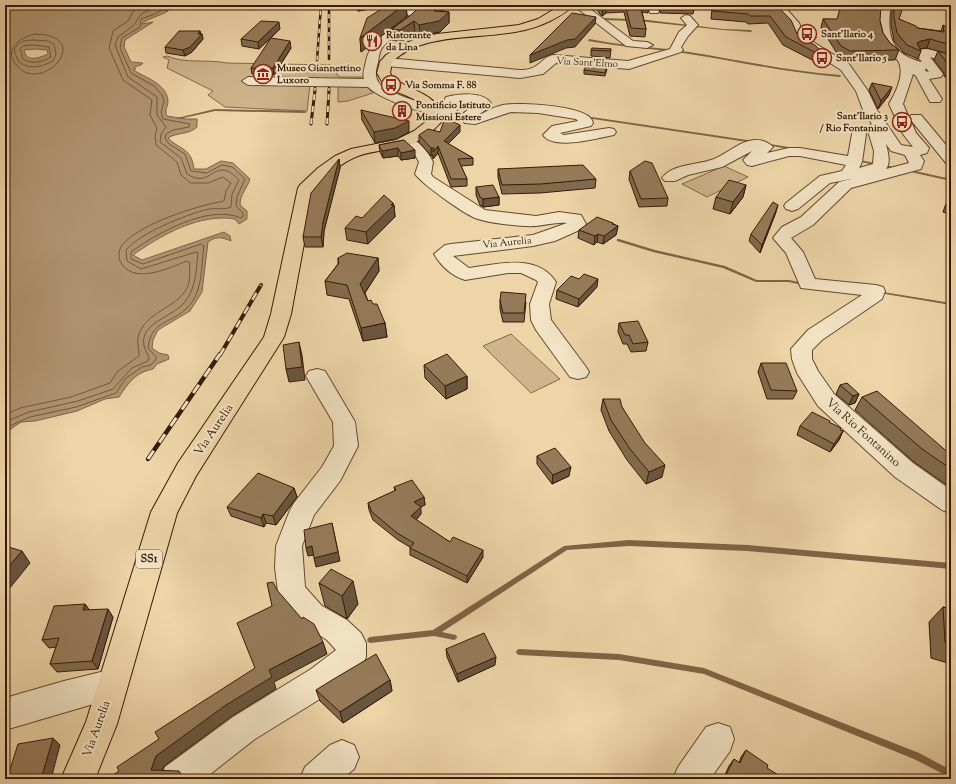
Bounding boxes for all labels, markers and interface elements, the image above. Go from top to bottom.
bus stop icon: Sant'Ilario 4 [796,23,818,45]
place label: Sant'Ilario 4 [821,27,873,42]
place label: Ristorante da Lina [385,28,431,55]
restaurant icon: Ristorante da Lina [361,30,383,52]
bus stop icon: Sant'Ilario 5 [811,47,833,69]
place label: Sant'Ilario 5 [836,51,887,66]
street label: Via Sant'Elmo [556,54,619,72]
place label: Museo Giannettino Luxoro [276,61,361,88]
museum icon: Museo Giannettino Luxoro [252,63,274,85]
bus stop icon: Via Somma F. 88 [380,74,402,96]
place label: Via Somma F. 88 [404,78,477,93]
place label: Pontificio Istituto Missioni Estere [415,98,491,125]
building icon: Pontificio Istituto Missioni Estere [391,100,413,122]
place label: Sant'Ilario 3 / Rio Fontanino [818,109,889,136]
bus stop icon: Sant'Ilario 3 / Rio Fontanino [891,111,913,133]
street label: Via Aurelia [482,233,533,253]
street label: Via Rio Fontanino [822,394,905,472]
street label: Via Aurelia [190,400,238,460]
road number: SS1 [136,550,162,568]
street label: Via Aurelia [78,698,116,760]

